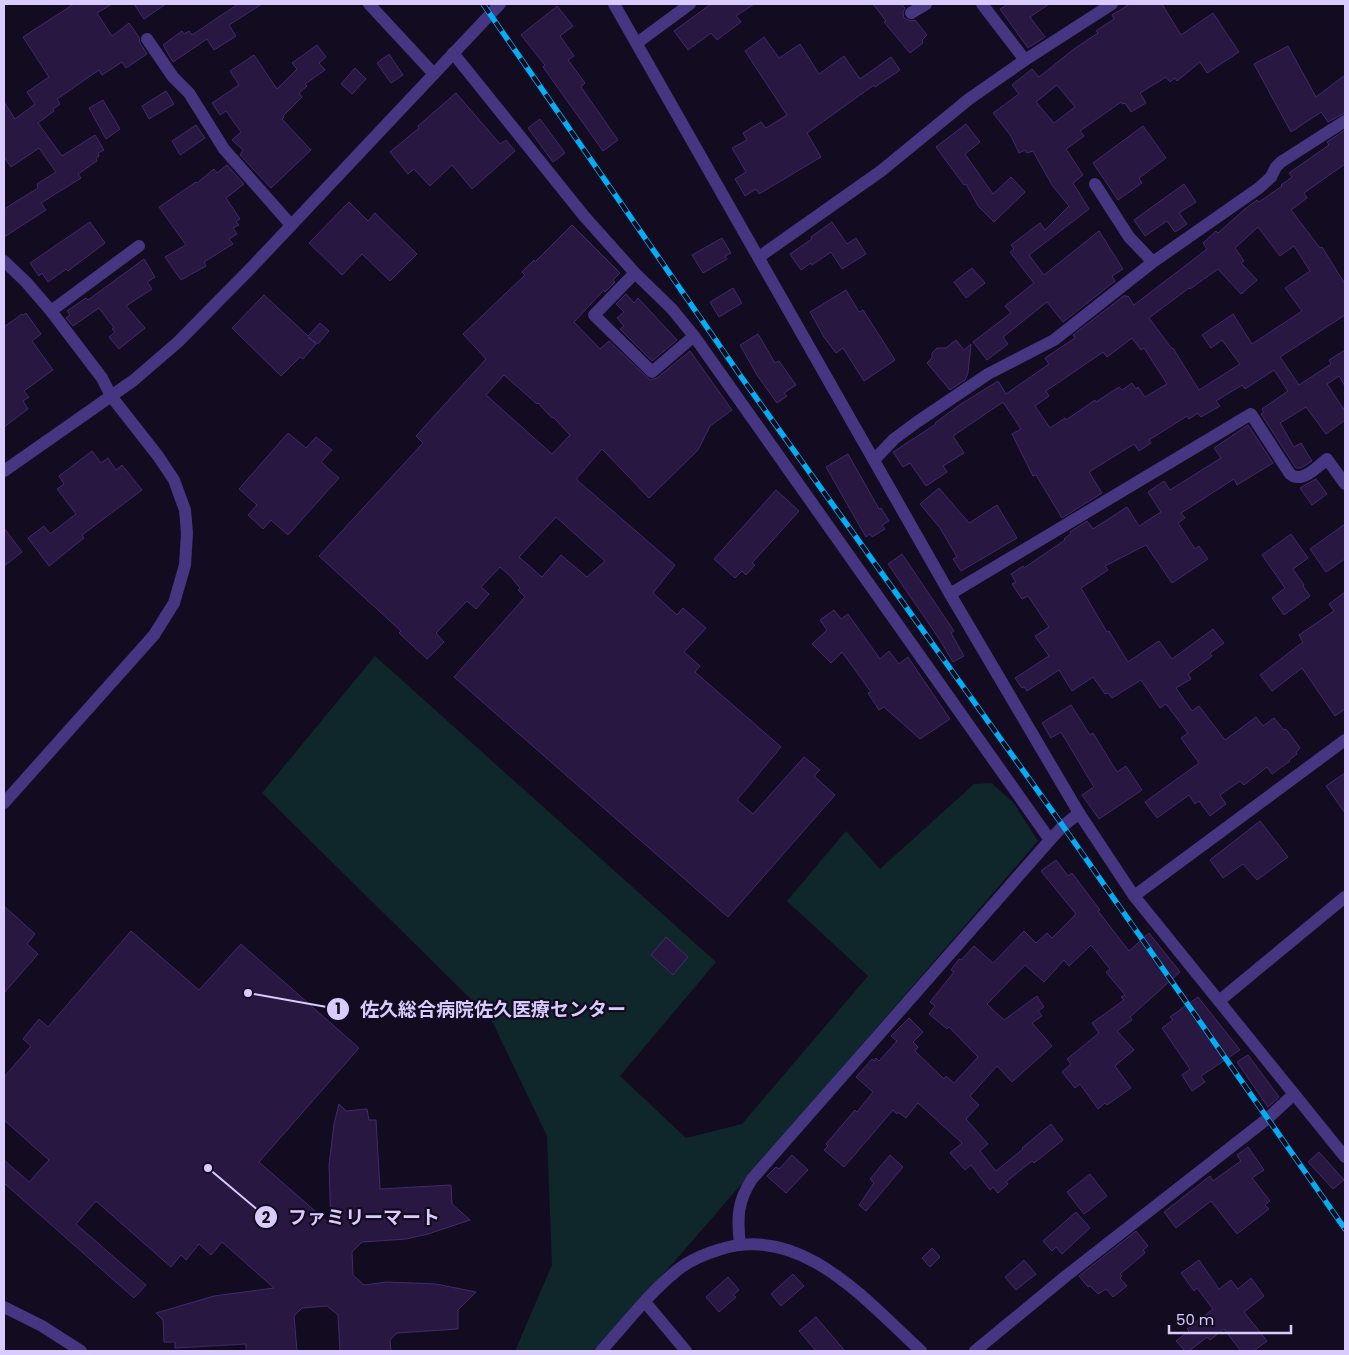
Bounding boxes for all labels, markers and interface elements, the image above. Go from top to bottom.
callout: 佐久総合病院佐久医療センター [325,992,636,1026]
text: 佐久総合病院佐久医療センター [360,996,626,1023]
text: 1 [335,998,341,1019]
callout: ファミリーマート [253,1200,450,1234]
text: ファミリーマート [288,1204,440,1231]
text: 2 [262,1207,271,1228]
scale bar [1169,1302,1292,1334]
text: 50 m [1176,1309,1214,1330]

